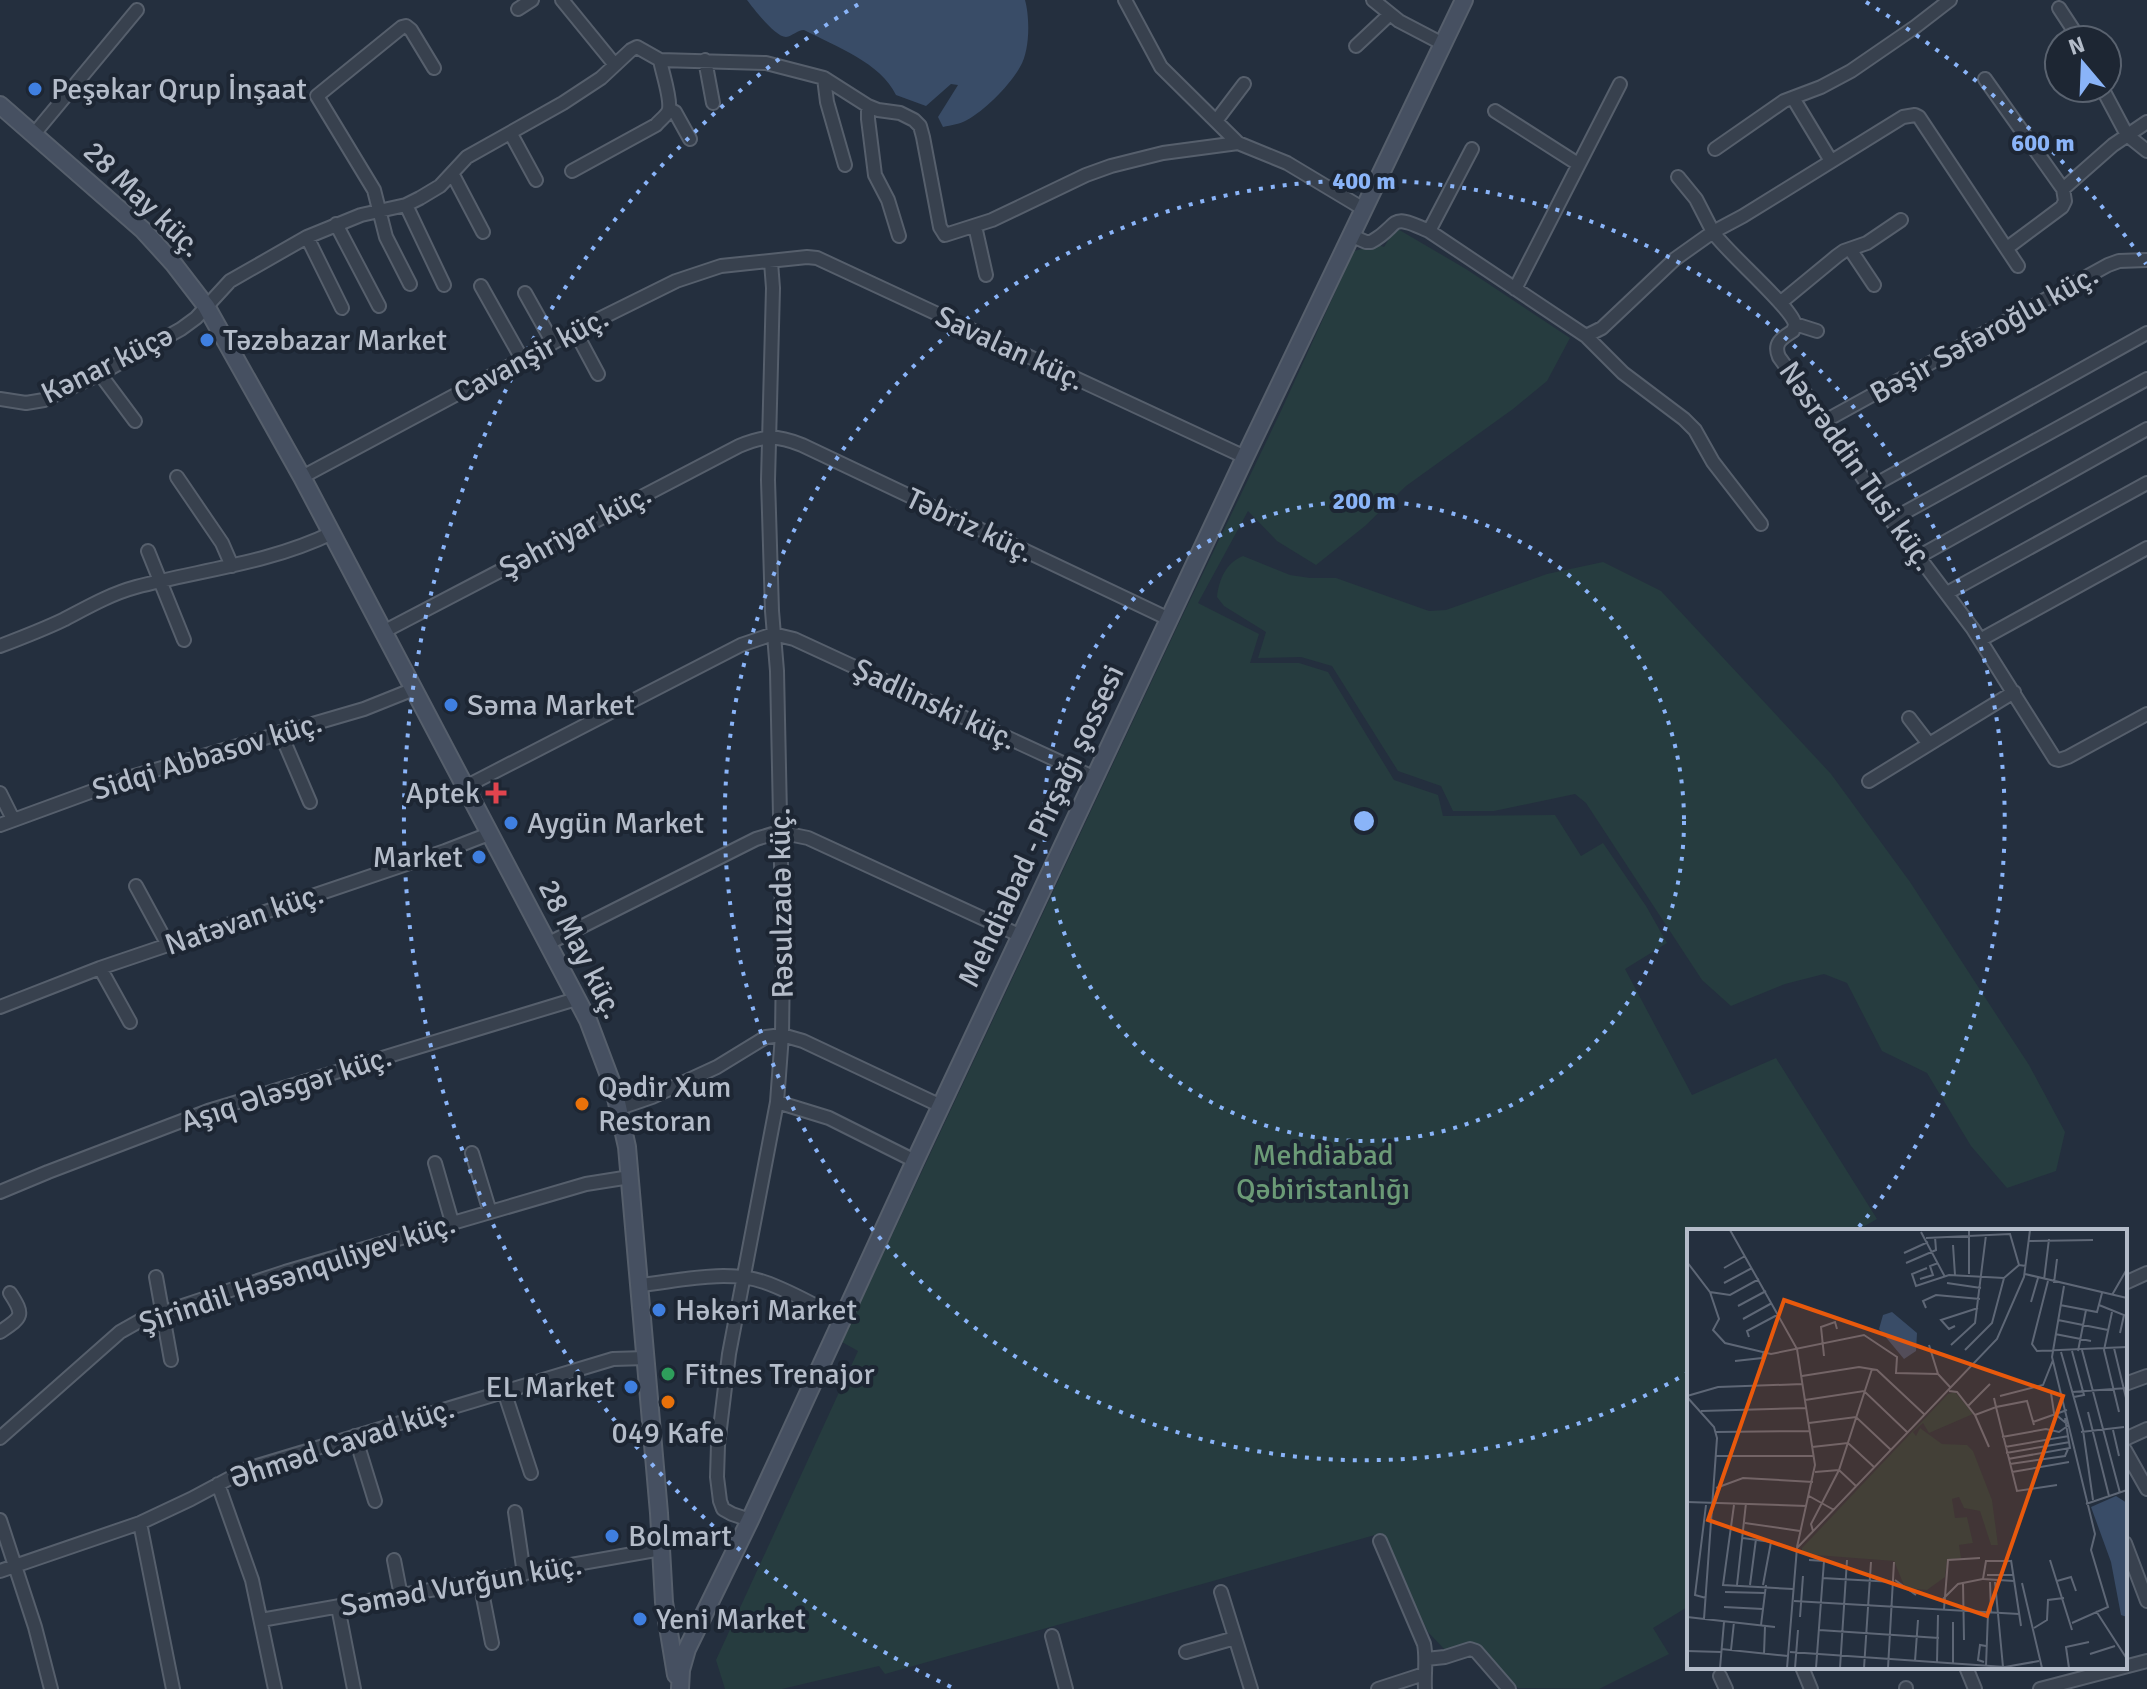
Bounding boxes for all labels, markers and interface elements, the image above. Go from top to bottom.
north arrow [2043,24,2123,104]
text: N [2065,30,2088,61]
place label: Peşəkar Qrup İnşaat [51,71,307,108]
marker: Peşəkar Qrup İnşaat [26,80,44,98]
text: 600 m [2011,128,2075,158]
street label: 28 May küç. [75,133,210,265]
text: 400 m [1332,166,1396,196]
street label: Bəşir Səfəroğlu küç. [1864,256,2105,412]
street label: Savalan küç. [929,298,1090,399]
street label: Cavanşir küç. [448,299,615,412]
street label: Kənar küçə [35,317,179,412]
place label: Təzəbazar Market [223,322,447,359]
marker: Təzəbazar Market [198,331,216,349]
street label: Nəsrəddin Tusi küç. [1771,355,1943,578]
street label: Şəhriyar küç. [493,476,658,587]
street label: Təbriz küç. [900,480,1040,571]
text: 200 m [1332,486,1396,516]
street label: Şadlinski küç. [847,650,1023,759]
street label: Mehdiabad - Pirşağı şossesi [950,659,1132,993]
place label: Səma Market [467,687,635,724]
marker: Səma Market [442,696,460,714]
street label: Sidqi Abbasov küç. [88,704,326,809]
place label: Aptek [405,775,480,812]
marker: Aptek [487,784,505,802]
place label: Aygün Market [527,805,704,842]
street label: Rəsulzadə küç. [761,807,802,999]
centre of rings [1350,807,1378,835]
marker: Aygün Market [502,814,520,832]
place label: Market [373,839,463,876]
marker: Market [470,848,488,866]
street label: 28 May küç. [530,873,631,1025]
street label: Natəvan küç. [160,875,328,964]
street label: Aşıq Ələsgər küç. [176,1038,396,1141]
place label: Qədir Xum Restoran [598,1069,731,1140]
marker: Qədir Xum Restoran [573,1095,591,1113]
park label: Mehdiabad Qəbiristanlığı [1236,1137,1410,1208]
street label: Şirindil Həsənquliyev küç. [134,1205,460,1342]
inset map [1687,1229,2127,1669]
place label: Həkəri Market [675,1292,857,1329]
marker: Həkəri Market [650,1301,668,1319]
place label: Fitnes Trenajor [684,1356,875,1393]
marker: Fitnes Trenajor [659,1365,677,1383]
place label: EL Market [486,1369,615,1406]
marker: EL Market [622,1378,640,1396]
street label: Əhməd Cavad küç. [225,1390,459,1497]
marker: 049 Kafe [659,1393,677,1411]
place label: 049 Kafe [611,1415,725,1452]
place label: Bolmart [628,1518,732,1555]
marker: Bolmart [603,1527,621,1545]
street label: Səməd Vurğun küç. [337,1546,585,1625]
place label: Yeni Market [656,1601,806,1638]
marker: Yeni Market [631,1610,649,1628]

